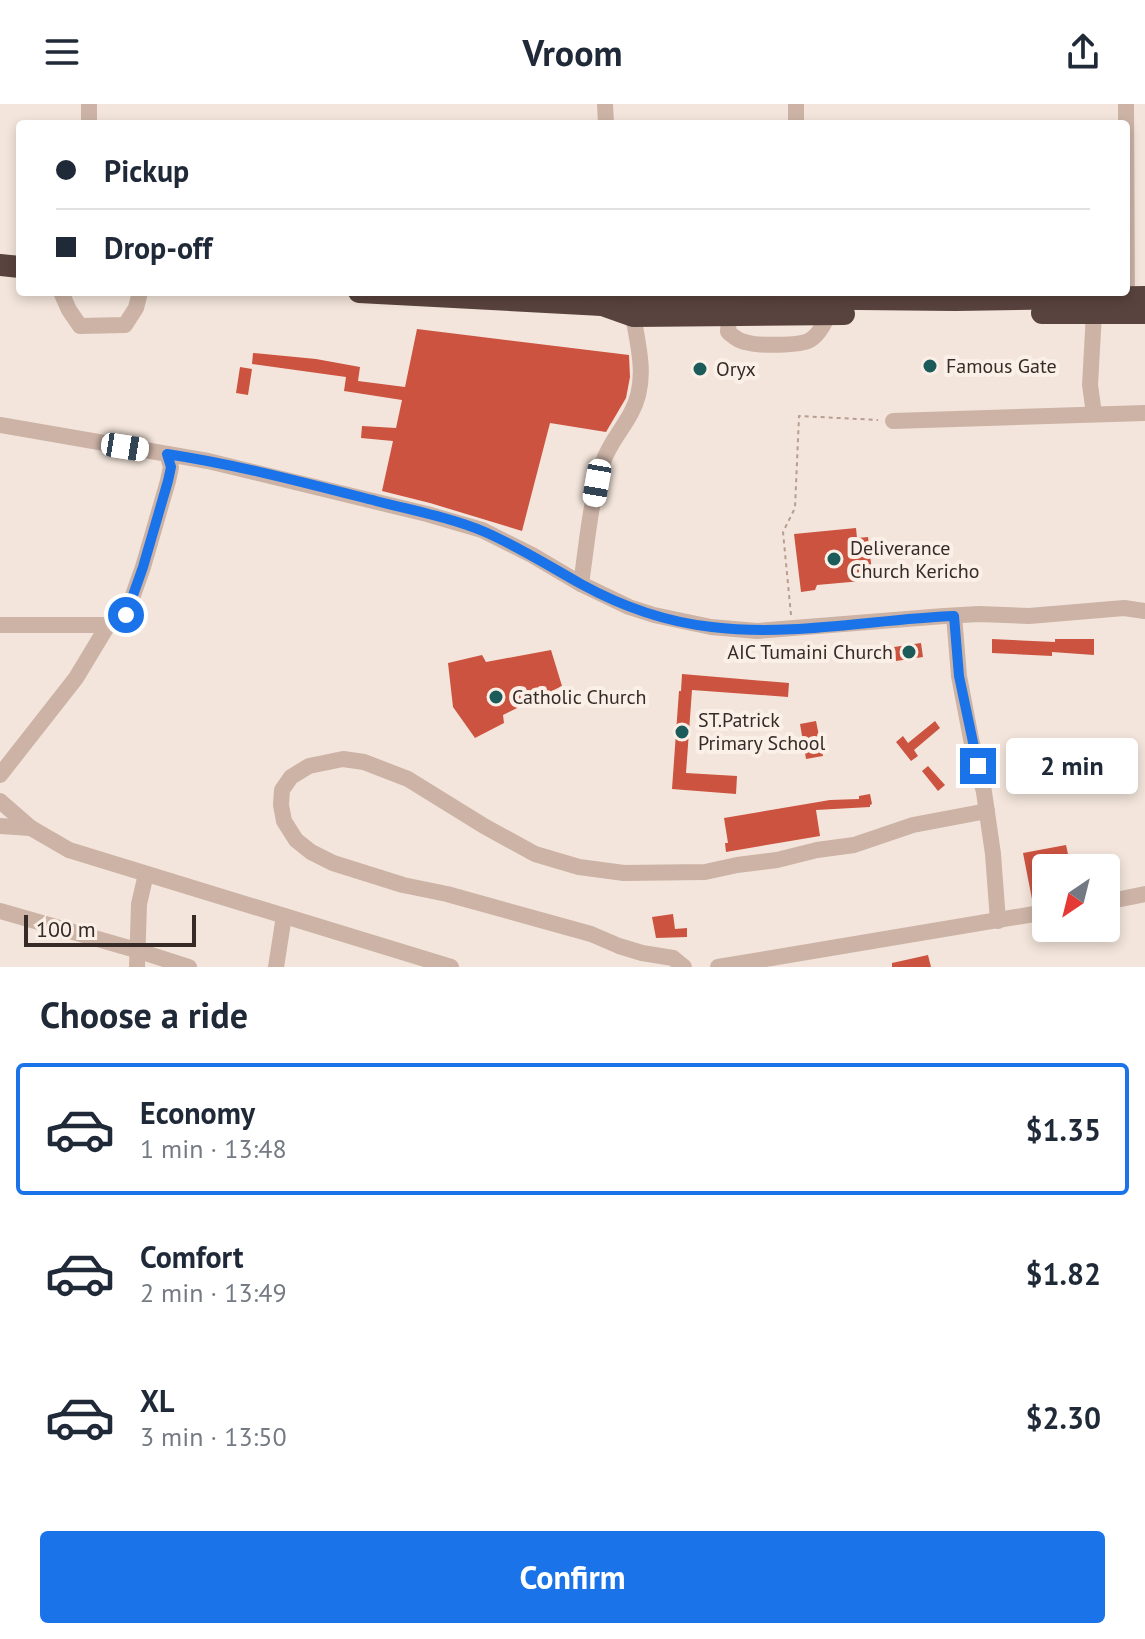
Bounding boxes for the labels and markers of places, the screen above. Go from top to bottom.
place label: Famous Gate [946,353,1057,379]
place label: Oryx [716,356,756,382]
marker: Famous Gate [921,357,939,375]
marker: Oryx [691,360,709,378]
place label: Deliverance Church Kericho [850,535,979,584]
marker: Deliverance Church Kericho [825,550,843,568]
place label: AIC Tumaini Church [727,639,893,665]
marker: AIC Tumaini Church [900,643,918,661]
place label: Catholic Church [512,684,646,710]
marker: Catholic Church [487,688,505,706]
place label: ST.Patrick Primary School [698,707,826,756]
marker: ST.Patrick Primary School [673,723,691,741]

